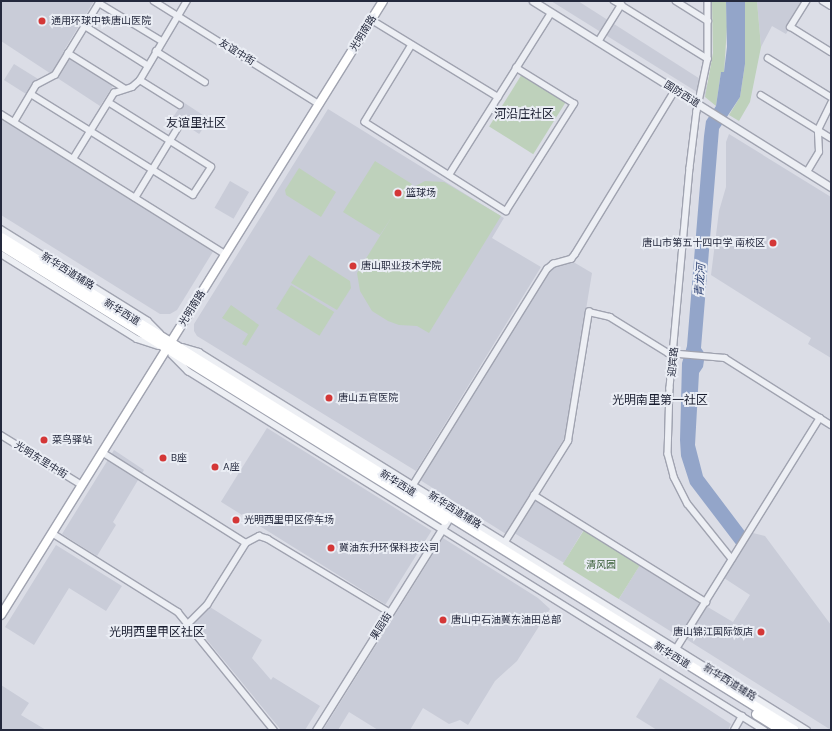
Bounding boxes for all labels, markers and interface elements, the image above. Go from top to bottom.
street label: 光明南路 [347,13,379,53]
marker: 通用环球中铁唐山医院 [36,15,48,27]
place label: 通用环球中铁唐山医院 [51,15,151,27]
street label: 友谊中街 [217,36,257,68]
street label: 国防西道 [662,78,702,110]
district label: 河沿庄社区 [494,108,554,122]
district label: 友谊里社区 [166,117,226,131]
place label: 篮球场 [406,187,436,199]
marker: 篮球场 [393,188,403,198]
place label: 唐山市第五十四中学 南校区 [642,237,765,249]
marker: 唐山市第五十四中学 南校区 [768,238,778,248]
street label: 新华西道辅路 [39,250,97,292]
place label: 唐山职业技术学院 [361,260,441,272]
marker: 唐山职业技术学院 [348,261,358,271]
water label: 青龙河 [692,263,708,297]
street label: 光明南路 [176,288,208,328]
street label: 新华西道 [102,296,142,328]
street label: 迎宾路 [665,346,681,378]
marker: 唐山五官医院 [323,392,335,404]
place label: 唐山五官医院 [338,392,398,404]
district label: 光明南里第一社区 [612,394,708,408]
place label: 菜鸟驿站 [52,434,92,446]
marker: 菜鸟驿站 [39,435,49,445]
street label: 光明东里中街 [12,439,70,481]
place label: B座 [171,452,187,464]
marker: B座 [158,453,168,463]
place label: A座 [223,461,240,473]
marker: A座 [210,462,220,472]
street label: 新华西道 [378,467,418,499]
street label: 新华西道辅路 [426,489,484,531]
place label: 光明西里甲区停车场 [244,514,334,526]
marker: 光明西里甲区停车场 [231,515,241,525]
place label: 冀油东升环保科技公司 [339,542,439,554]
marker: 冀油东升环保科技公司 [326,543,336,553]
park label: 清风园 [586,559,616,571]
street label: 果园街 [368,610,394,642]
place label: 唐山中石油冀东油田总部 [451,614,561,626]
marker: 唐山中石油冀东油田总部 [438,615,448,625]
district label: 光明西里甲区社区 [109,626,205,640]
place label: 唐山锦江国际饭店 [673,626,753,638]
marker: 唐山锦江国际饭店 [756,627,766,637]
street label: 新华西道 [652,639,692,671]
street label: 新华西道辅路 [701,661,759,703]

